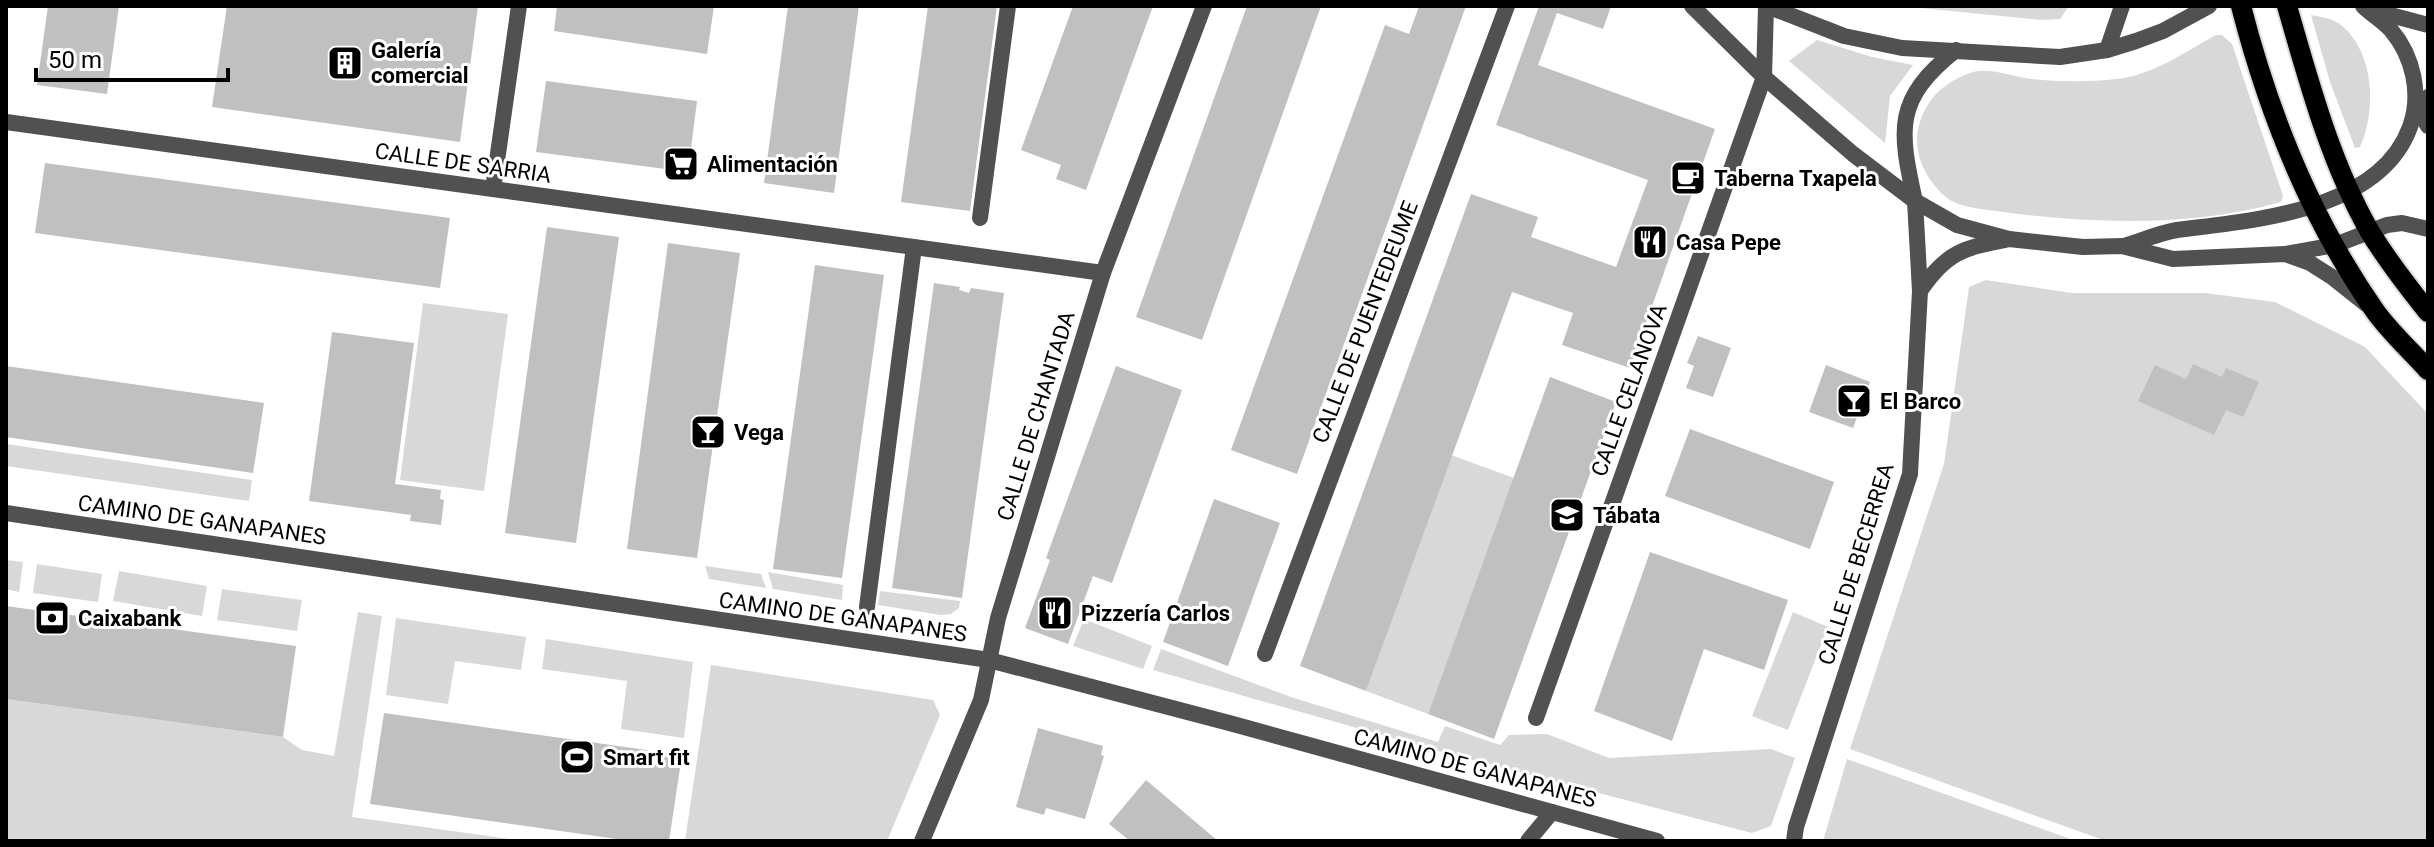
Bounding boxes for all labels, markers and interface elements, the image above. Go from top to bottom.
scale bar [36,32,228,82]
place label: Galería comercial [371,38,469,88]
building icon: Galería comercial [326,44,364,82]
text: 50 m [48,46,102,74]
street label: CALLE DE SARRIA [373,138,553,188]
supermarket icon: Alimentación [662,145,700,183]
place label: Alimentación [707,152,838,177]
cafe icon: Taberna Txapela [1669,159,1707,197]
place label: Taberna Txapela [1714,166,1877,191]
street label: CALLE DE PUENTEDEUME [1307,197,1423,447]
restaurant icon: Casa Pepe [1631,223,1669,261]
place label: Casa Pepe [1676,230,1781,255]
street label: CALLE CELANOVA [1586,300,1672,480]
street label: CALLE DE CHANTADA [992,308,1080,524]
bar icon: El Barco [1835,382,1873,420]
place label: El Barco [1880,389,1961,414]
bar icon: Vega [689,413,727,451]
place label: Vega [734,420,784,445]
street label: CALLE DE BECERREA [1813,459,1899,668]
street label: CAMINO DE GANAPANES [76,490,328,550]
school or university icon: Tábata [1548,496,1586,534]
place label: Tábata [1593,503,1660,528]
street label: CAMINO DE GANAPANES [717,587,969,647]
restaurant icon: Pizzería Carlos [1036,594,1074,632]
bank icon: Caixabank [33,599,71,637]
place label: Pizzería Carlos [1081,601,1230,626]
place label: Caixabank [78,606,181,631]
street label: CAMINO DE GANAPANES [1351,724,1599,812]
sports icon: Smart fit [558,738,596,776]
place label: Smart fit [603,745,690,770]

